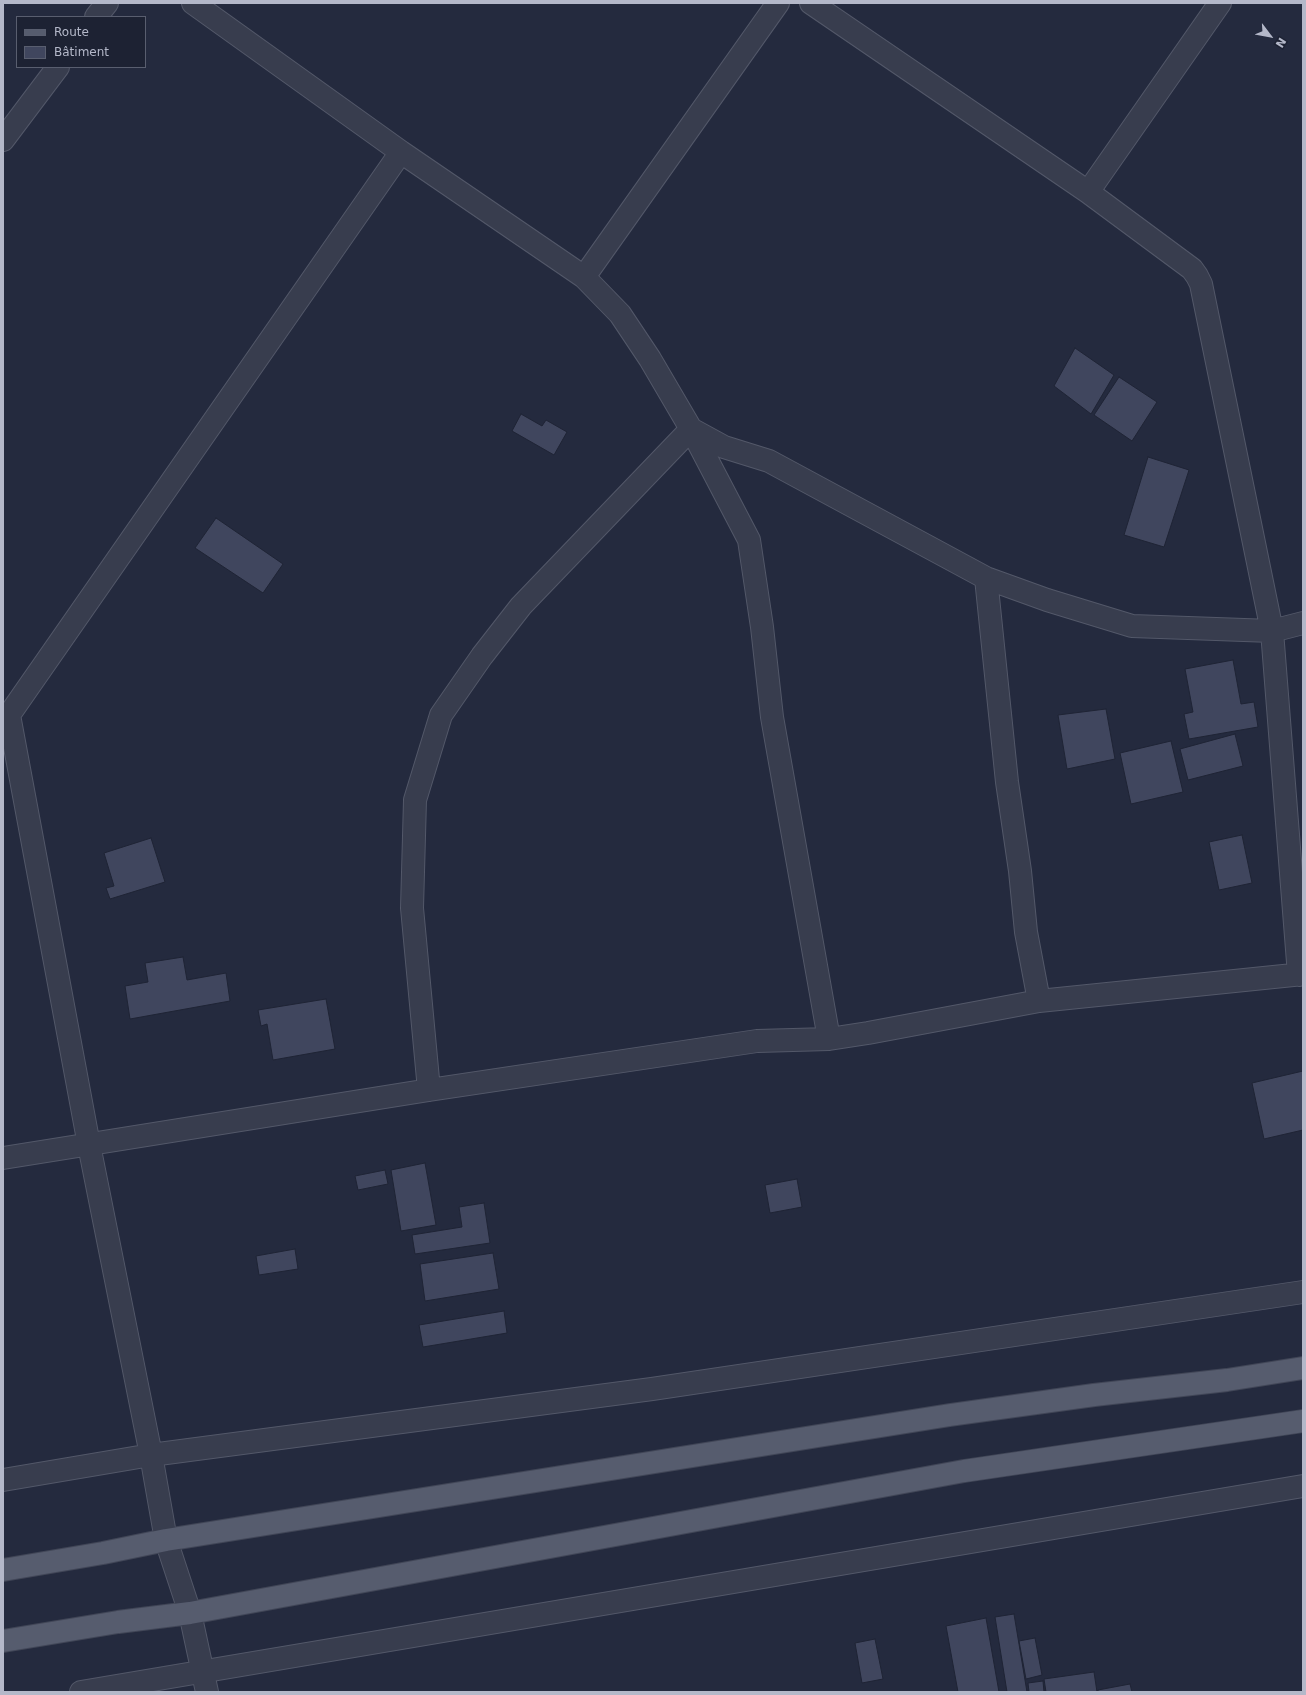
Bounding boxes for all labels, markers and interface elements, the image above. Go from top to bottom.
legend [16,16,146,68]
north arrow [1250,16,1290,56]
text: Route [54,25,89,39]
text: N [1273,35,1289,50]
text: Bâtiment [54,45,109,59]

